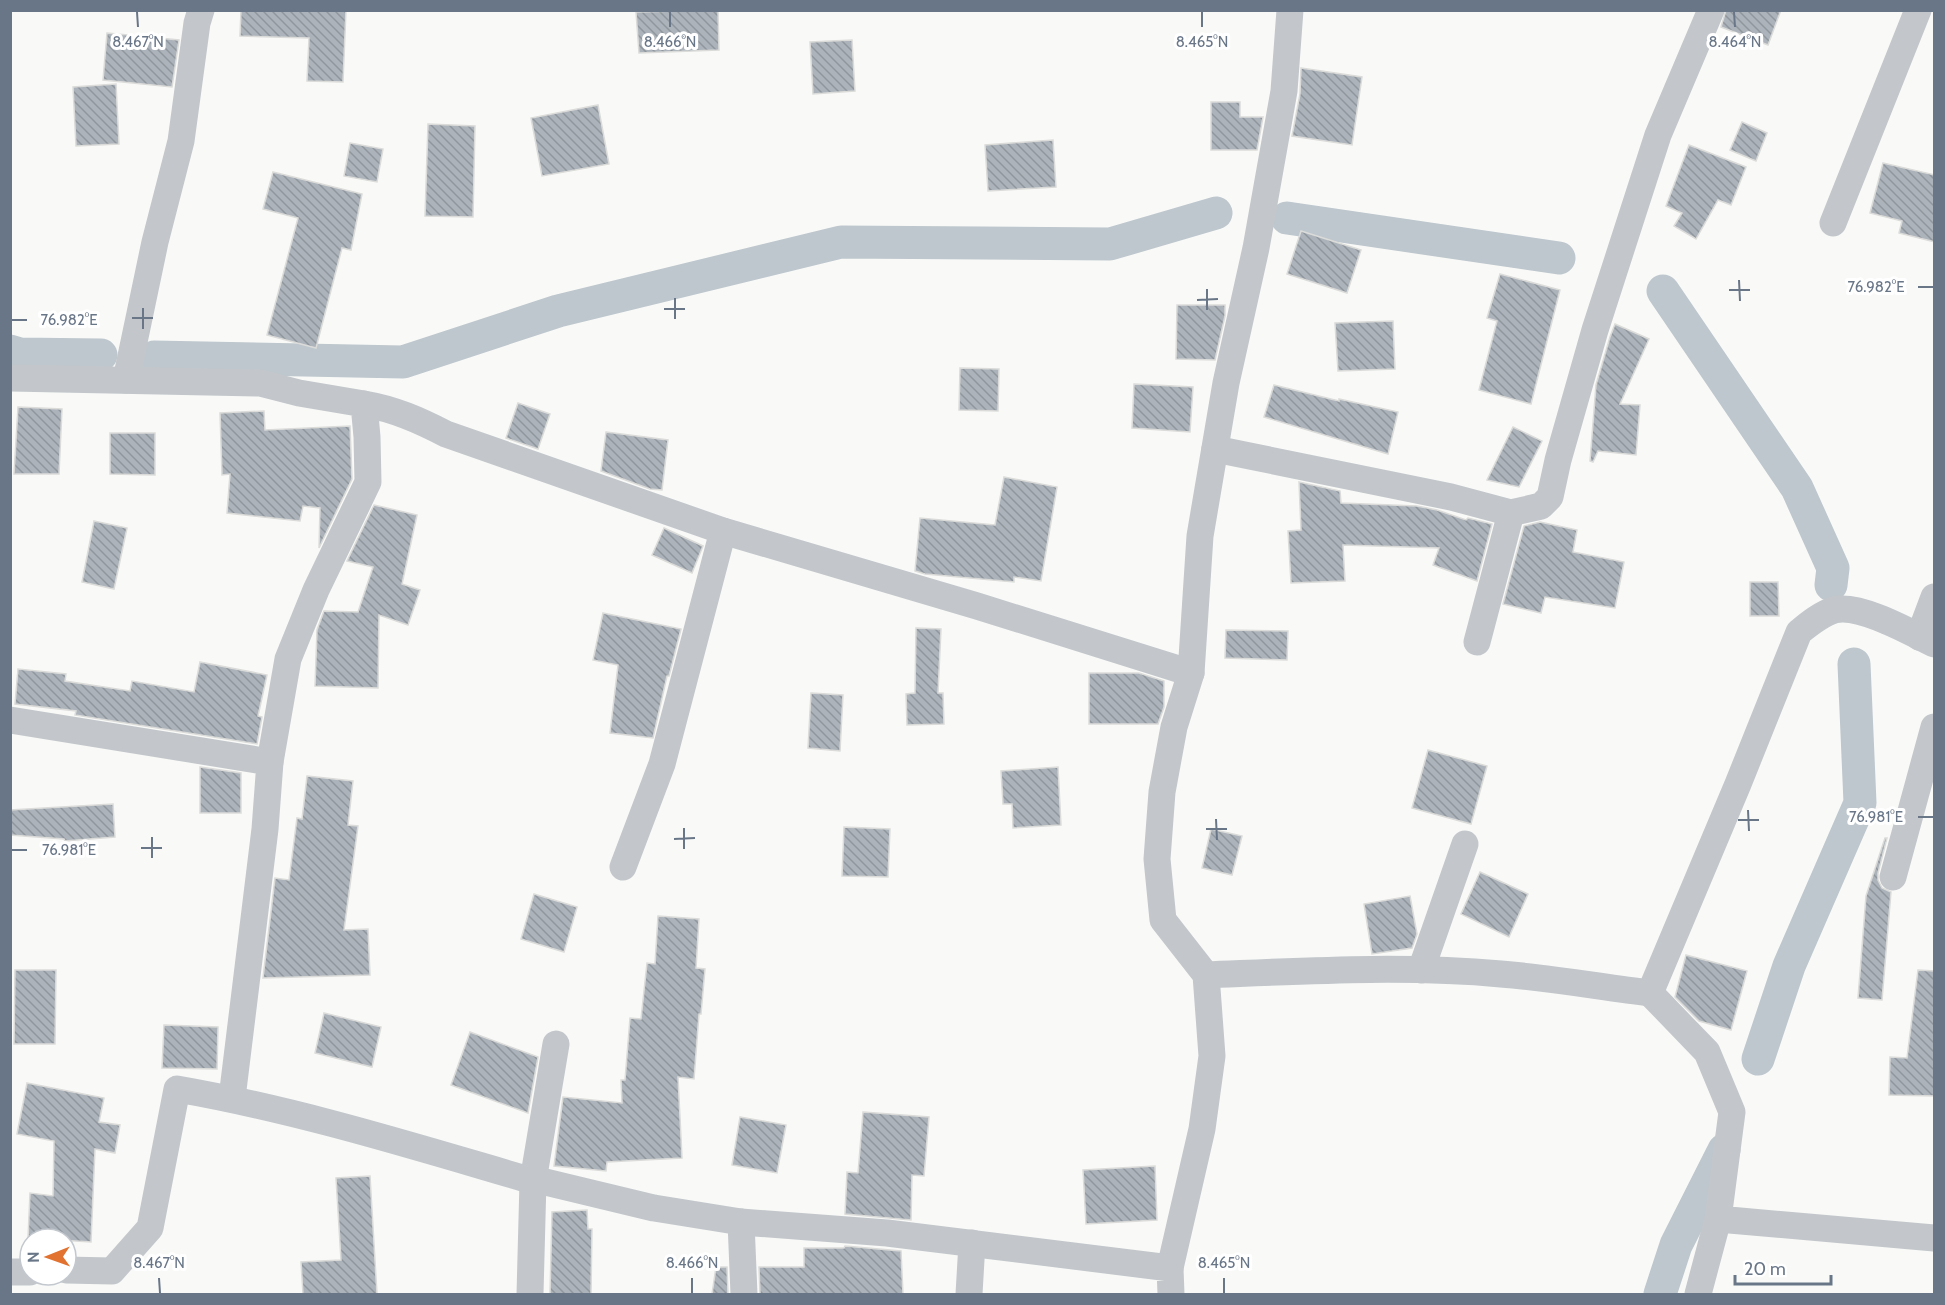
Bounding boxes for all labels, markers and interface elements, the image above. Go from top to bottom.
text: 8.467°N [112,33,164,51]
text: 8.466°N [644,33,696,51]
text: 8.465°N [1176,33,1228,51]
text: 8.464°N [1709,33,1761,51]
text: 76.982°E [1848,278,1904,296]
text: 76.982°E [41,311,97,329]
text: 76.981°E [1849,808,1903,826]
text: 76.981°E [42,841,96,859]
north arrow [18,1227,78,1287]
scale bar [1735,1248,1831,1286]
text: N [24,1251,43,1263]
text: 8.467°N [133,1254,185,1272]
text: 8.466°N [666,1254,718,1272]
text: 8.465°N [1198,1254,1250,1272]
text: 20 m [1744,1258,1786,1280]

